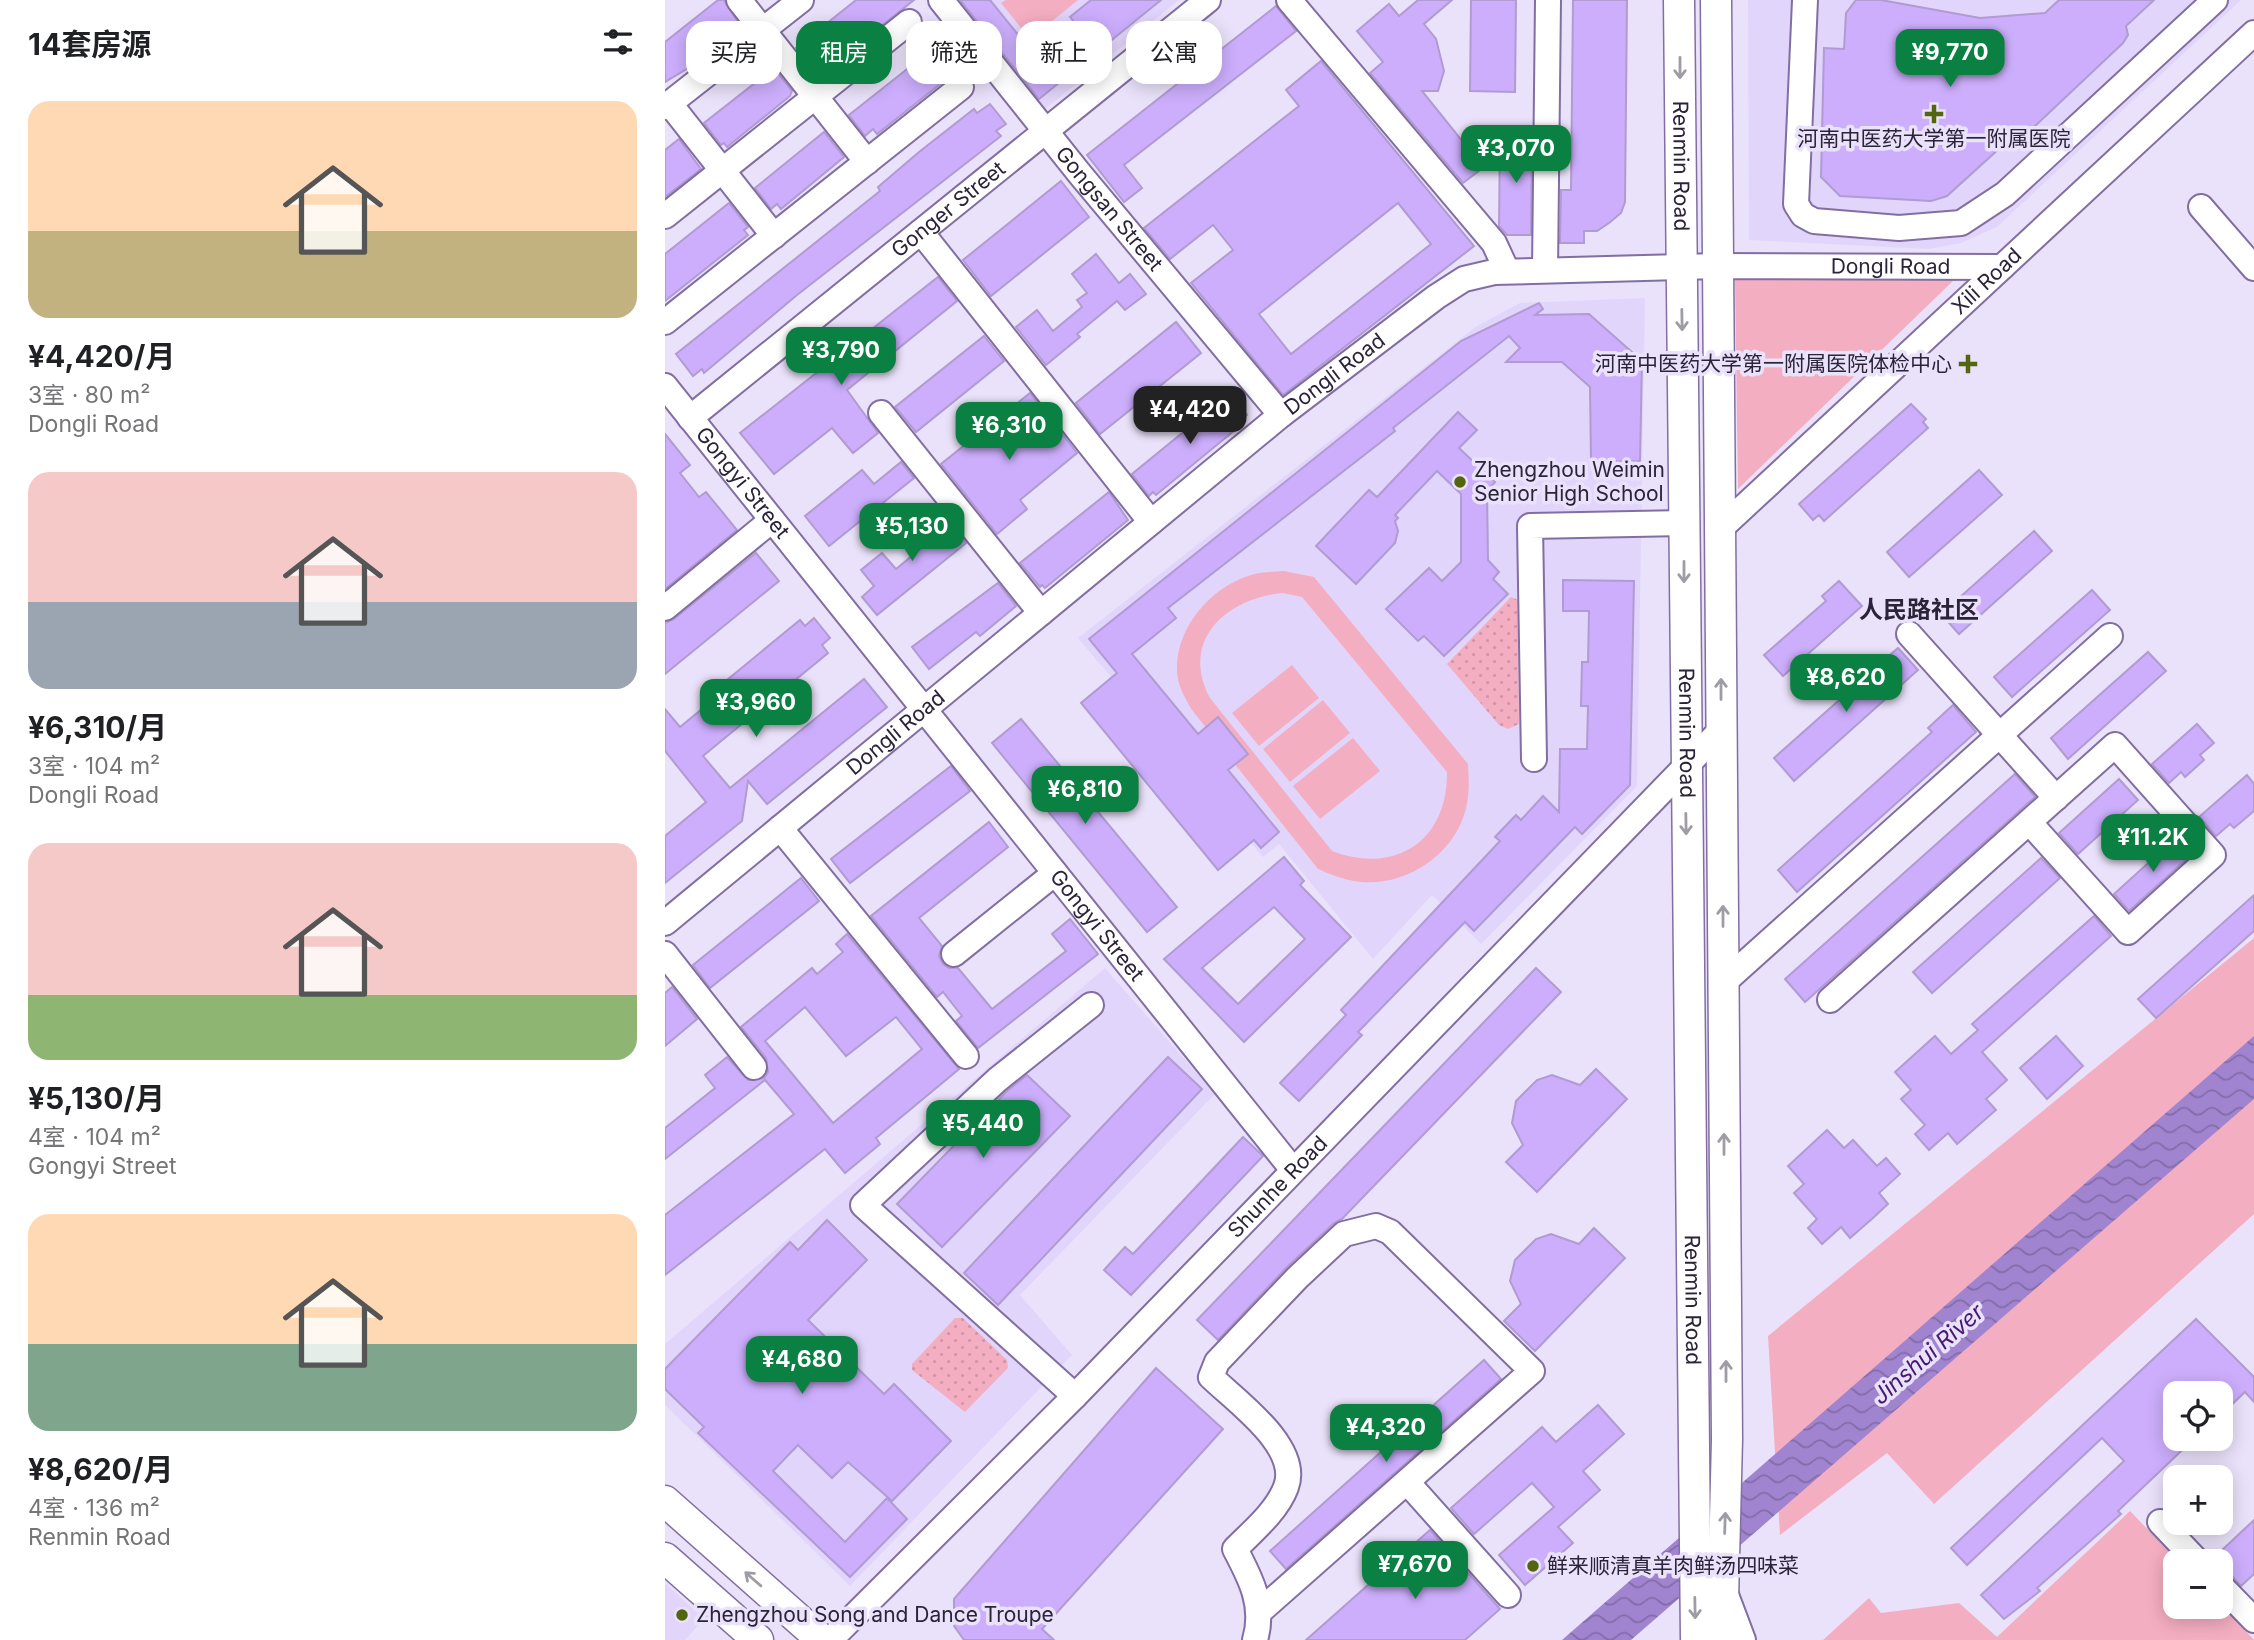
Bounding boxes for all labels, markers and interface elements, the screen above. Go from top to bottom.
chip: 买房 [686,21,782,84]
chip: 租房 [796,21,892,84]
chip: 筛选 [906,21,1002,84]
chip: 新上 [1016,21,1112,84]
chip: 公寓 [1126,21,1222,84]
icon: filters [599,23,637,61]
text: 14套房源 [28,26,151,62]
pin: ¥9,770 [1893,29,2007,89]
text: ¥9,770 [1912,38,1988,66]
one-way arrow [1673,56,1687,79]
street label: Renmin Road [1668,101,1694,231]
marker: 河南中医药大学第一附属医院 [1924,104,1944,124]
pin: ¥3,070 [1459,125,1573,185]
place label: 河南中医药大学第一附属医院 [1798,126,2071,151]
text: ¥3,070 [1477,134,1555,162]
street label: Gongsan Street [1051,141,1168,276]
icon: home [270,147,396,273]
street label: Gonger Street [886,156,1010,262]
street label: Xili Road [1946,242,2026,319]
street label: Dongli Road [1831,253,1951,279]
one-way arrow [1675,308,1689,331]
street label: Dongli Road [1279,327,1390,420]
pin: ¥3,790 [784,328,898,387]
text: ¥3,790 [802,336,880,364]
text: ¥4,420/月 [28,338,175,374]
place label: 河南中医药大学第一附属医院体检中心 [1595,351,1952,376]
marker: 河南中医药大学第一附属医院体检中心 [1958,354,1978,374]
text: 3室 · 80 m² [28,381,150,409]
pin: ¥4,420 [1133,386,1247,446]
text: ¥4,420 [1149,395,1231,423]
pin: ¥6,310 [952,402,1066,462]
text: Dongli Road [28,410,159,438]
text: ¥6,310 [972,411,1046,439]
street label: Gongyi Street [691,422,795,543]
place label: Zhengzhou Weimin Senior High School [1474,457,1665,506]
marker: Zhengzhou Weimin Senior High School [1452,474,1468,490]
pin: ¥5,130 [855,504,969,563]
text: ¥5,130 [875,512,949,540]
icon: home [270,518,396,644]
one-way arrow [1677,560,1691,583]
district label: 人民路社区 [1859,595,1979,624]
pin: ¥8,620 [1789,654,1903,714]
text: ¥8,620 [1806,663,1886,691]
street label: Renmin Road [1674,668,1700,798]
one-way arrow [1714,677,1728,700]
pin: ¥3,960 [699,680,813,739]
street label: Dongli Road [841,685,950,780]
text: ¥3,960 [716,688,796,716]
text: ¥6,310/月 [28,709,167,745]
text: 3室 · 104 m² [28,752,160,780]
pin: ¥6,810 [1028,766,1142,826]
text: ¥6,810 [1048,775,1122,803]
text: Dongli Road [28,781,159,809]
one-way arrow [1679,812,1693,835]
pin: ¥11.2K [2096,814,2210,874]
text: ¥11.2K [2117,823,2189,851]
street label: Gongyi Street [1045,864,1150,986]
icon: home [270,889,396,1015]
one-way arrow [1716,905,1729,928]
text: ¥5,130/月 [28,1080,165,1116]
pin: ¥5,440 [926,1100,1040,1160]
text: ¥5,440 [942,1109,1024,1137]
text: 4室 · 104 m² [28,1123,161,1151]
street label: Shunhe Road [1222,1131,1332,1243]
one-way arrow [1717,1132,1731,1155]
text: Gongyi Street [28,1152,177,1180]
street label: Renmin Road [1680,1235,1706,1365]
icon: home [270,1260,396,1386]
water label: Jinshui River [1867,1297,1990,1410]
pin: ¥4,680 [745,1336,859,1396]
text: ¥4,680 [762,1345,842,1373]
one-way arrow [1719,1360,1733,1383]
map controls [2163,1381,2233,1619]
button: locate [2163,1381,2233,1451]
pin: ¥4,320 [1329,1404,1443,1464]
text: ¥4,320 [1346,1413,1426,1441]
text: ¥8,620/月 [28,1451,173,1487]
button: + [2163,1465,2233,1535]
text: 4室 · 136 m² [28,1494,160,1522]
one-way arrow [1718,1512,1731,1535]
text: Renmin Road [28,1523,171,1551]
pin: ¥7,670 [1358,1542,1472,1601]
button: − [2163,1549,2233,1619]
text: ¥7,670 [1378,1550,1452,1578]
place label: 鲜来顺清真羊肉鲜汤四味菜 [1547,1553,1799,1578]
marker: 鲜来顺清真羊肉鲜汤四味菜 [1525,1558,1541,1574]
one-way arrow [744,1571,762,1587]
one-way arrow [1688,1596,1702,1619]
place label: Zhengzhou Song and Dance Troupe [696,1602,1054,1627]
marker: Zhengzhou Song and Dance Troupe [674,1607,690,1623]

